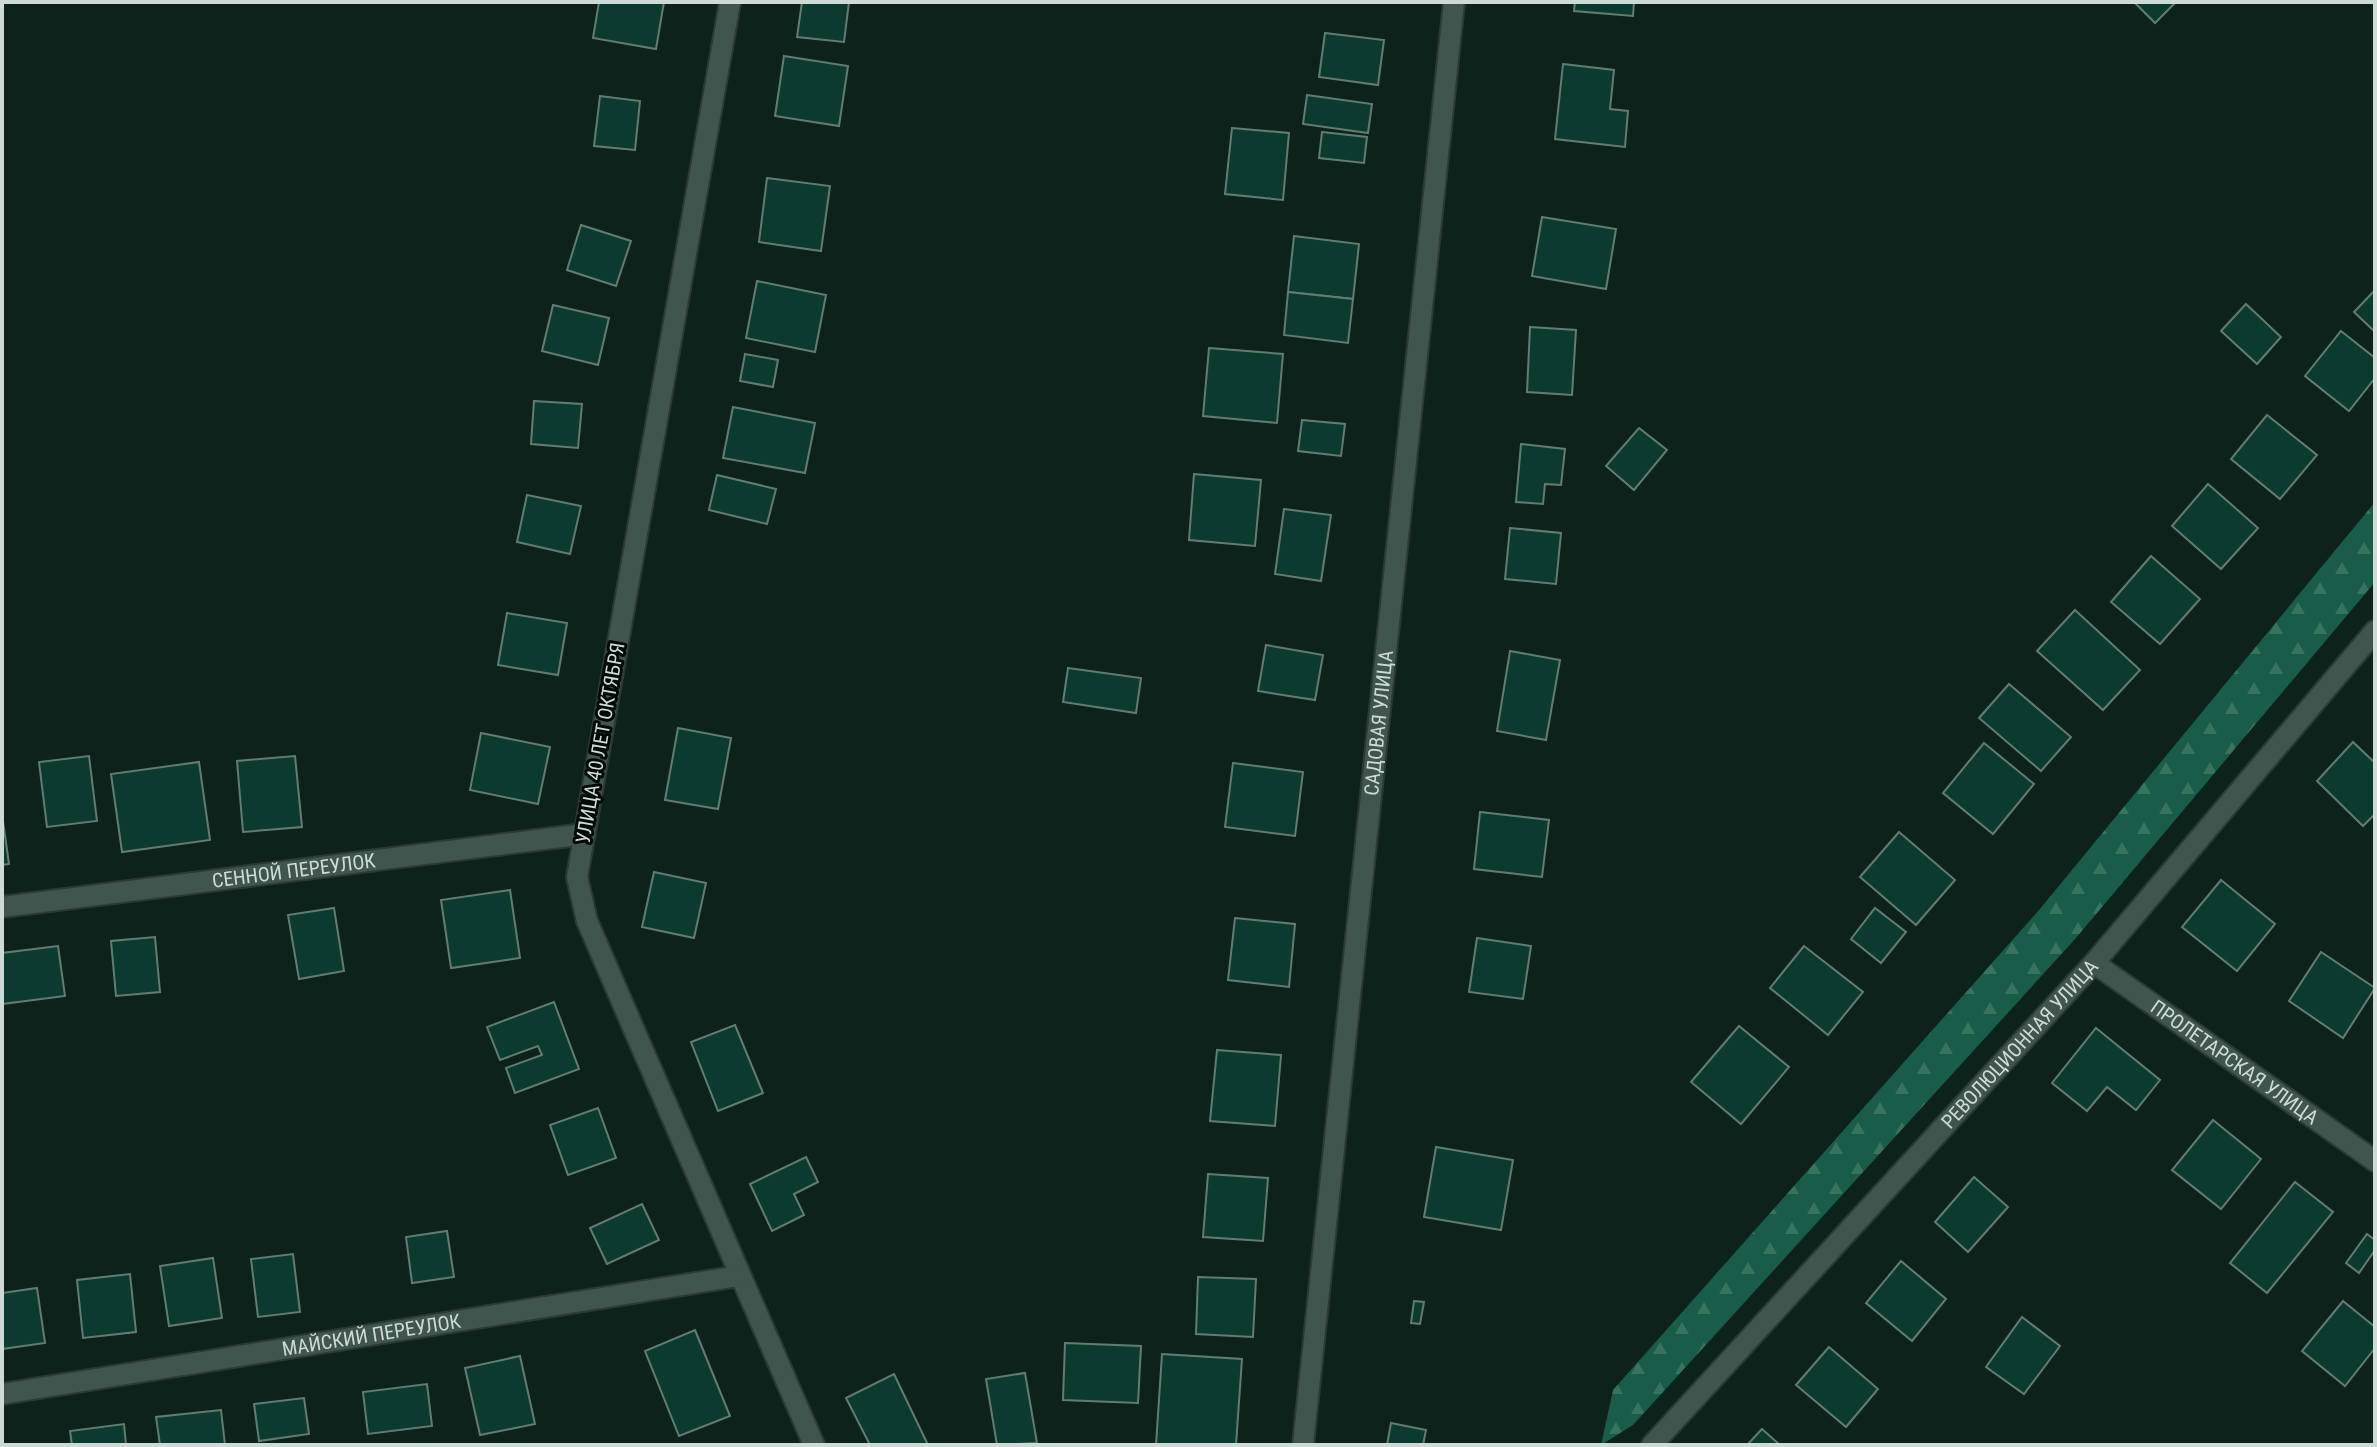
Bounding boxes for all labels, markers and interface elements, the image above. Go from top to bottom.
street label: УЛИЦА 40 ЛЕТ ОКТЯБРЯ [570,641,630,845]
street label: САДОВАЯ УЛИЦА [1359,649,1398,797]
street label: СЕННОЙ ПЕРЕУЛОК [211,848,378,893]
street label: РЕВОЛЮЦИОННАЯ УЛИЦА [1936,954,2103,1133]
street label: ПРОЛЕТАРСКАЯ УЛИЦА [2146,995,2323,1130]
street label: МАЙСКИЙ ПЕРЕУЛОК [280,1309,463,1361]

